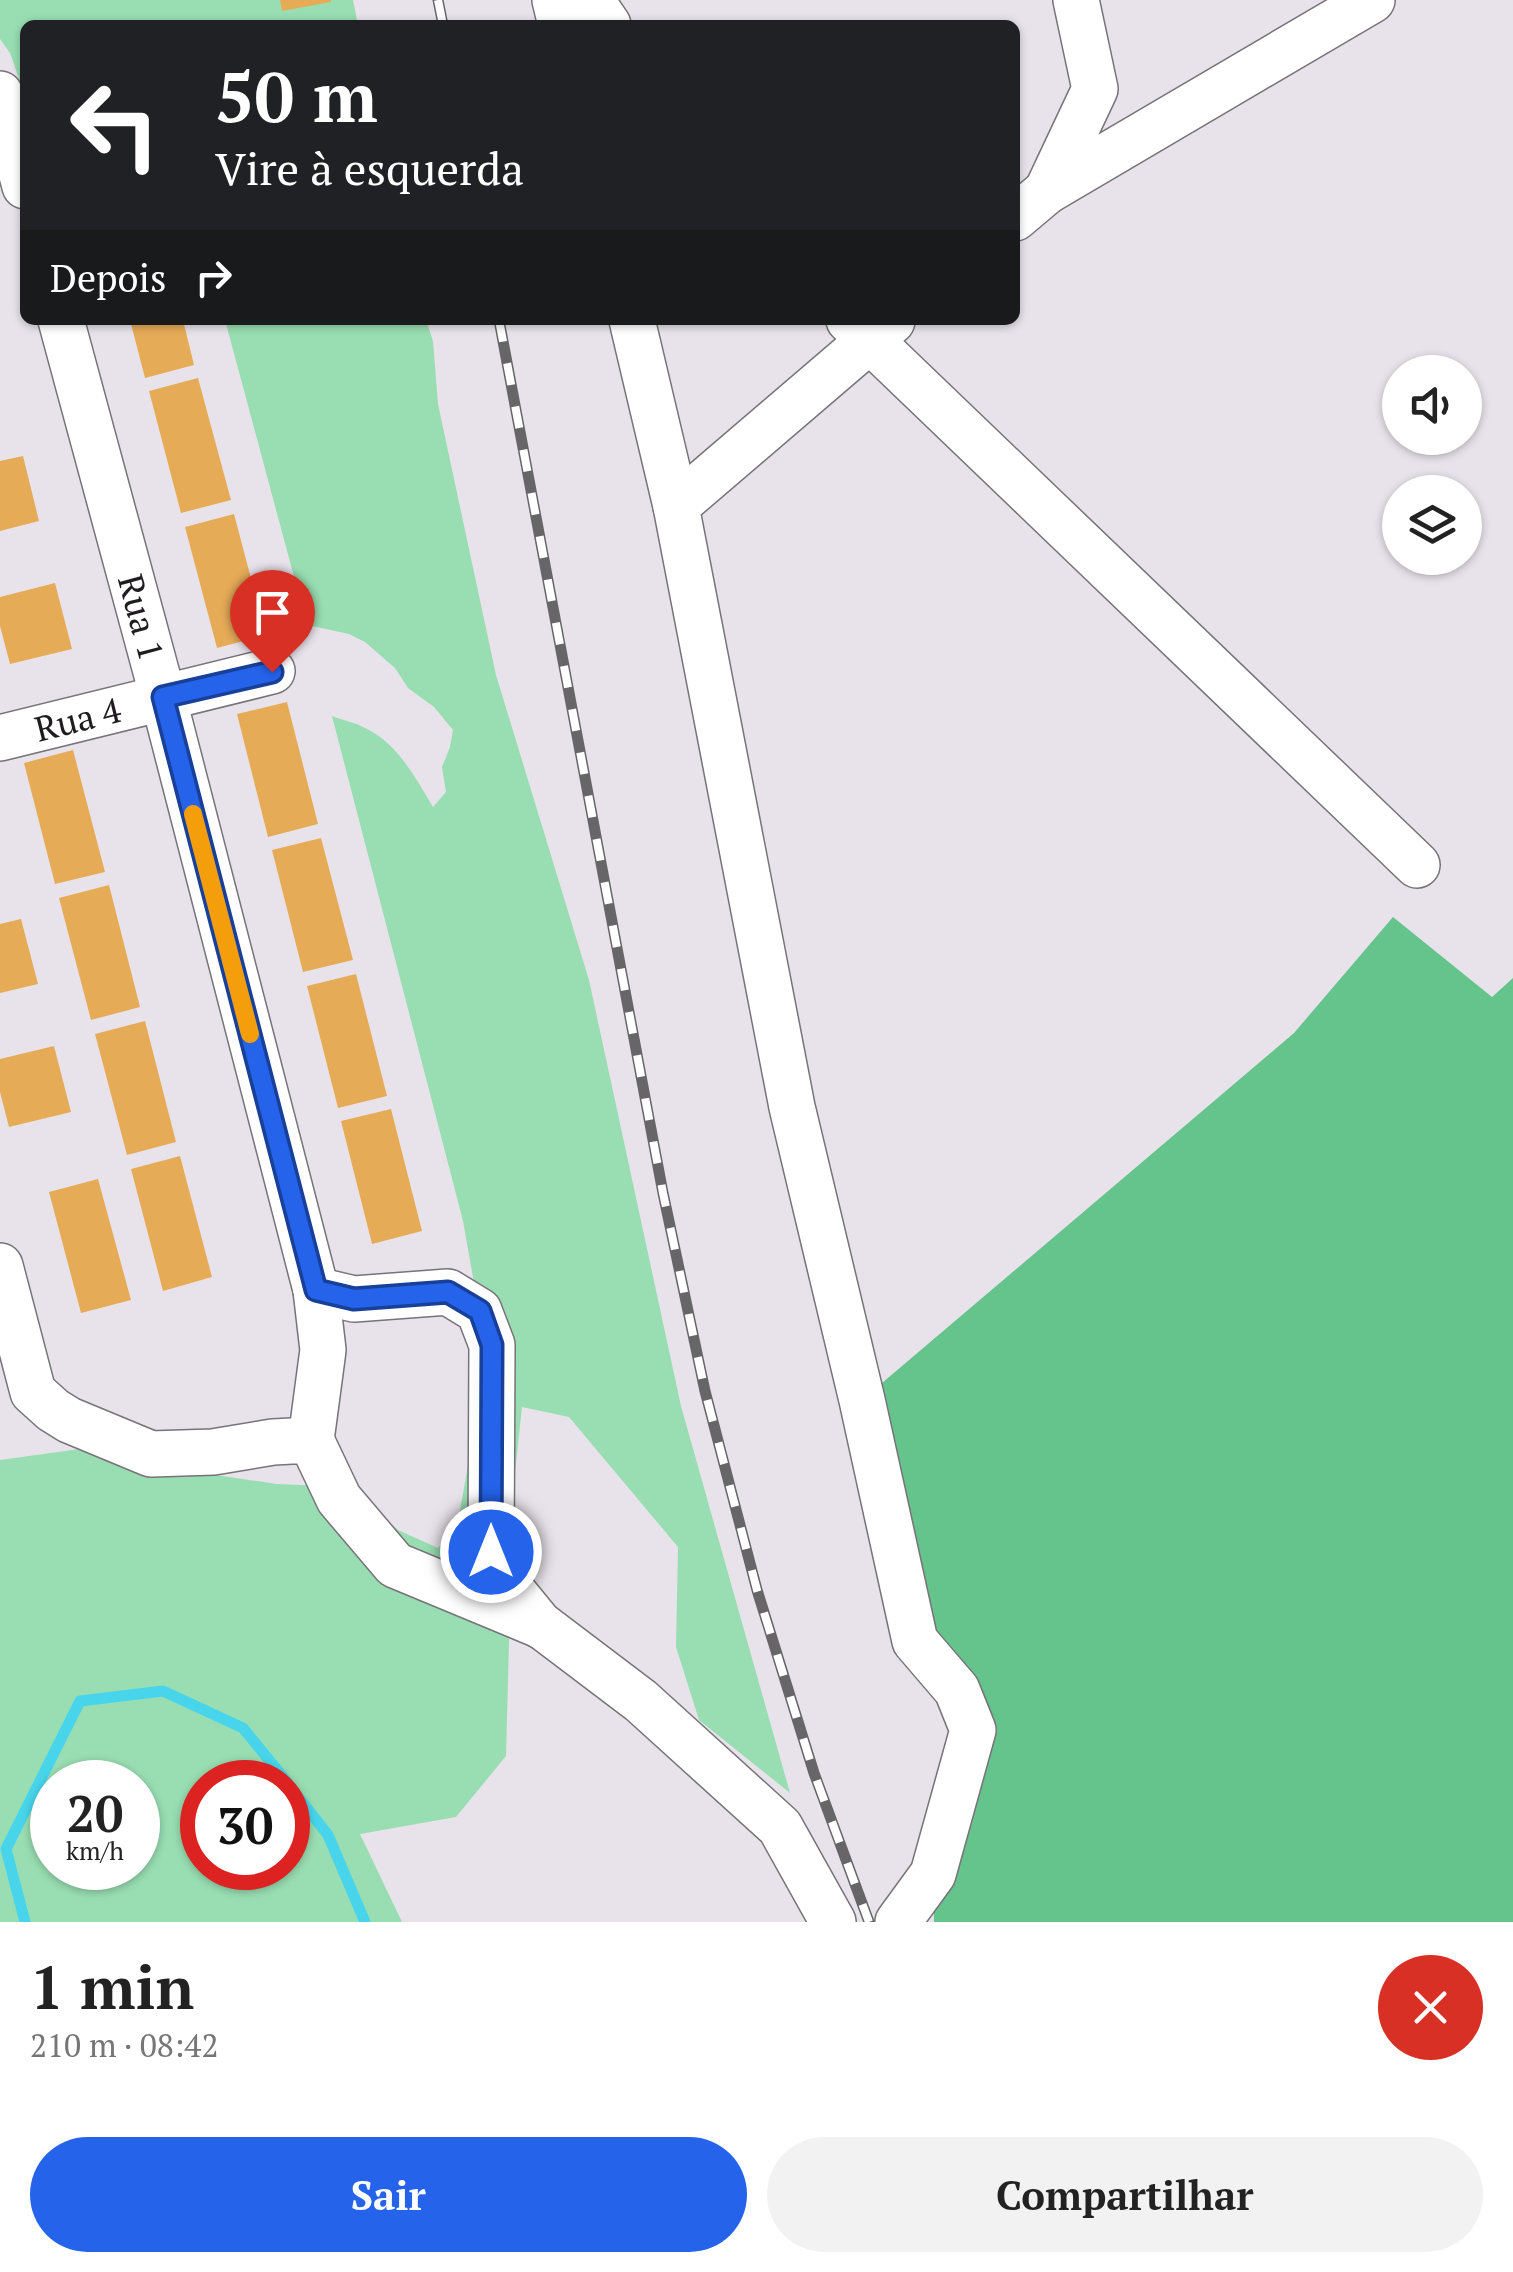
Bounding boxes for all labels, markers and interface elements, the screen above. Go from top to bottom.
text: 50 m [215,49,378,142]
icon: left [50,60,180,190]
text: Vire à esquerda [215,138,524,198]
icon: right [186,250,241,305]
text: Depois [50,253,166,303]
map controls [1382,355,1482,575]
button: sound [1382,355,1482,455]
button: layers [1382,475,1482,575]
street label: Rua 1 [108,569,175,665]
pin [230,570,315,673]
icon: arrive [245,585,300,640]
street label: Rua 4 [30,686,126,752]
position arrow [439,1500,543,1604]
speed limit sign: 30 [180,1760,310,1890]
text: 20 [67,1780,123,1846]
text: km/h [66,1834,124,1867]
text: 1 min [30,1947,194,2026]
button: close [1378,1955,1483,2060]
text: 210 m · 08:42 [30,2024,218,2066]
button: Sair [30,2137,747,2252]
button: Compartilhar [767,2137,1483,2252]

